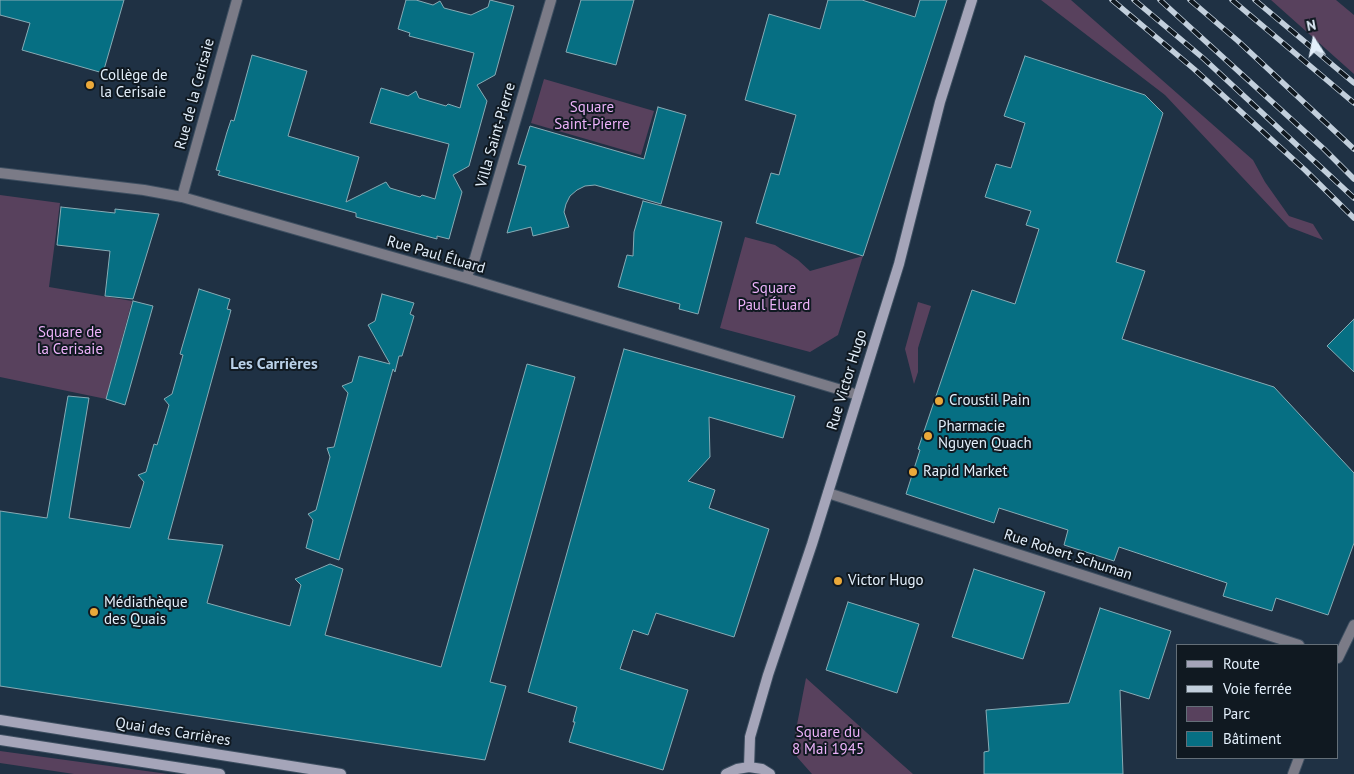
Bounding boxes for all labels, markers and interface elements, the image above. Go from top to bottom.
north arrow [1289,15,1339,65]
text: N [1305,16,1317,35]
street label: Rue de la Cerisaie [172,37,218,151]
place label: Collège de la Cerisaie [100,67,168,102]
marker: Collège de la Cerisaie [84,79,96,91]
street label: Villa Saint-Pierre [472,81,520,189]
park label: Square Saint-Pierre [554,99,630,134]
street label: Rue Paul Éluard [385,232,487,278]
park label: Square Paul Éluard [738,280,810,315]
park label: Square de la Cerisaie [37,324,103,359]
street label: Rue Victor Hugo [823,328,871,432]
district label: Les Carrières [230,354,318,374]
place label: Croustil Pain [949,392,1030,410]
marker: Croustil Pain [933,395,945,407]
place label: Pharmacie Nguyen Quach [938,418,1032,453]
marker: Pharmacie Nguyen Quach [922,430,934,442]
place label: Rapid Market [923,463,1008,481]
marker: Rapid Market [907,466,919,478]
street label: Rue Robert Schuman [1002,526,1134,584]
place label: Victor Hugo [848,572,924,590]
marker: Victor Hugo [832,575,844,587]
place label: Médiathèque des Quais [104,594,188,629]
marker: Médiathèque des Quais [88,606,100,618]
legend [1176,644,1339,759]
text: Route [1223,654,1260,673]
text: Voie ferrée [1223,679,1292,698]
text: Parc [1223,704,1250,723]
street label: Quai des Carrières [114,714,232,750]
park label: Square du 8 Mai 1945 [792,724,864,759]
text: Bâtiment [1223,729,1281,748]

